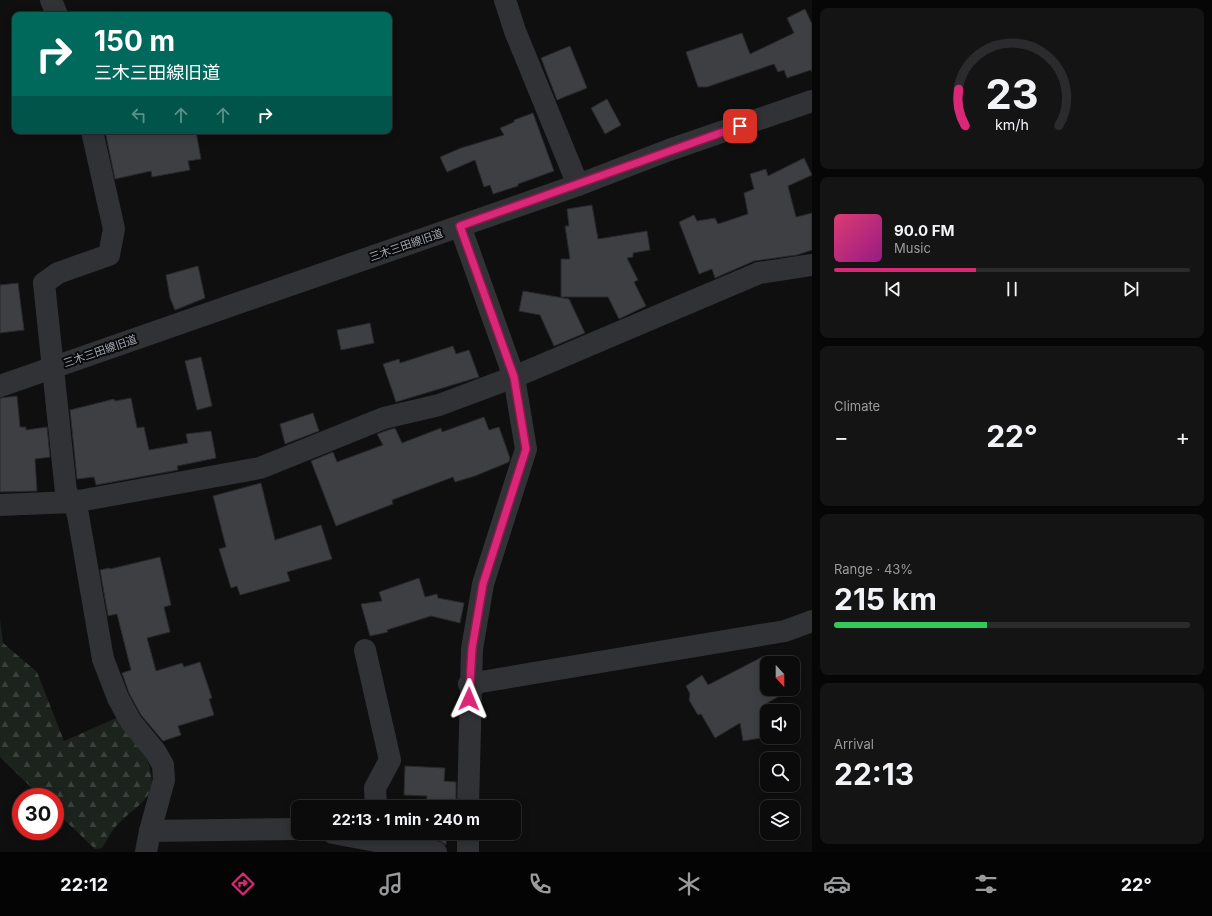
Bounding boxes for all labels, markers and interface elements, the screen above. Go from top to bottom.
text: 150 m [94,24,175,58]
icon: right [28,28,80,80]
text: 三木三田線旧道 [94,62,220,83]
text: 23 [985,69,1039,119]
icon: left [128,104,150,126]
icon: ahead [170,104,192,126]
icon: ahead [212,104,234,126]
icon: right [254,104,276,126]
pin [723,109,757,143]
icon: arrive [729,115,751,137]
text: km/h [995,116,1029,133]
text: 90.0 FM [894,221,954,240]
street label: 三木三田線旧道 [367,226,445,264]
text: Music [894,240,931,256]
icon: previous [882,278,904,300]
icon: pause [1001,278,1023,300]
icon: next [1120,278,1142,300]
street label: 三木三田線旧道 [61,332,139,370]
text: Climate [834,398,880,414]
text: 22° [986,418,1038,454]
text: − [834,424,849,450]
text: + [1175,424,1190,450]
text: Range · 43% [834,561,913,577]
text: 215 km [834,581,937,617]
north arrow [760,656,800,696]
map controls [760,656,800,840]
position arrow [448,678,490,720]
button: sound [760,704,800,744]
text: Arrival [834,736,874,752]
button: search [760,752,800,792]
text: 22:13 [834,756,914,792]
speed limit sign: 30 [12,788,64,840]
button: layers [760,800,800,840]
text: 22:13 · 1 min · 240 m [332,810,480,829]
icon: directions [229,870,257,898]
icon: music [377,870,405,898]
icon: phone [526,870,554,898]
icon: climate [675,870,703,898]
icon: car [823,870,851,898]
icon: filters [972,870,1000,898]
text: 22:12 [60,874,108,895]
text: 22° [1121,874,1152,895]

